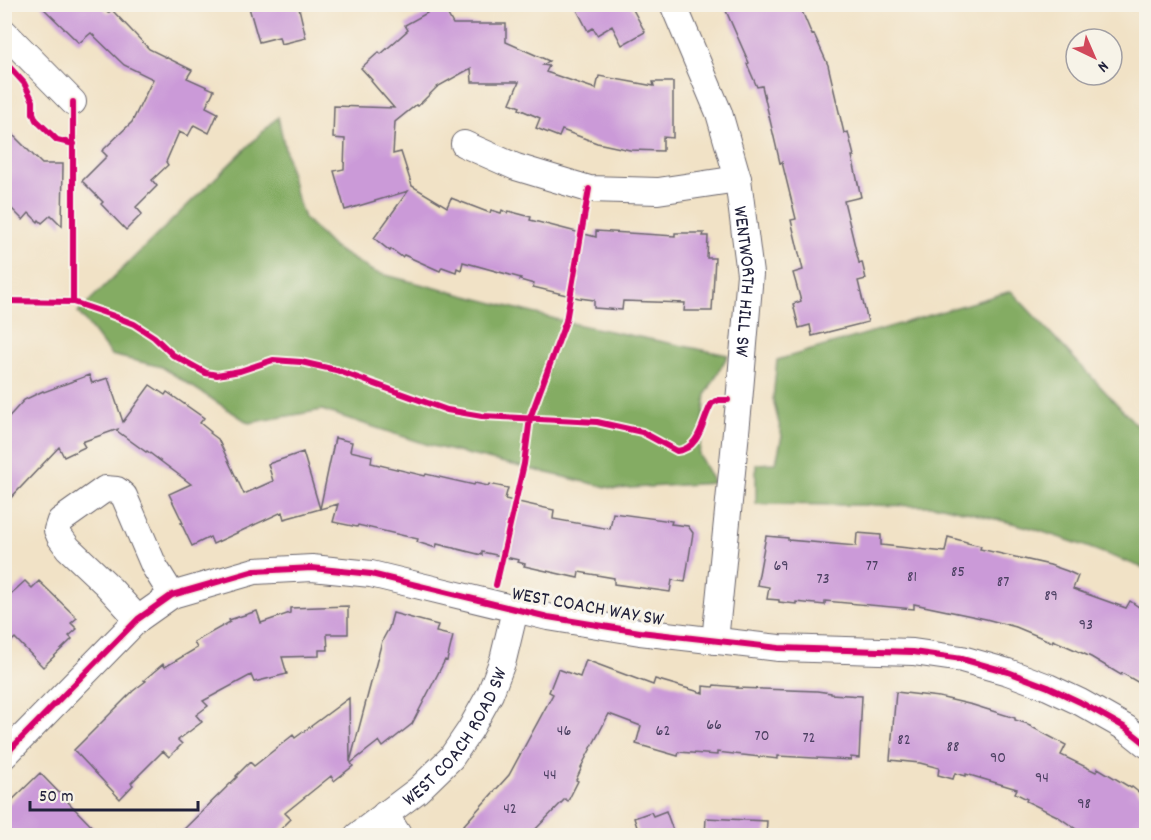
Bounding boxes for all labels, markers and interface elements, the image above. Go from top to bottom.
north arrow [1064,27,1124,87]
text: N [1092,55,1114,77]
street label: WENTWORTH HILL SW [725,205,761,358]
house number: 69 [773,555,789,578]
house number: 77 [866,555,878,578]
house number: 85 [951,561,965,584]
house number: 81 [907,566,917,589]
house number: 73 [816,568,830,591]
house number: 87 [997,571,1009,594]
street label: WEST COACH WAY SW [509,581,666,635]
house number: 89 [1044,585,1058,608]
house number: 93 [1079,614,1093,637]
street label: WEST COACH ROAD SW [397,664,516,814]
house number: 66 [706,714,722,737]
house number: 46 [557,720,571,743]
house number: 62 [656,720,670,743]
house number: 70 [755,725,769,748]
house number: 72 [802,727,816,750]
house number: 82 [897,729,911,752]
house number: 88 [947,736,959,759]
house number: 90 [990,747,1006,770]
house number: 44 [543,764,557,787]
house number: 94 [1035,767,1049,790]
scale bar [30,774,198,812]
text: 50 m [39,785,74,810]
house number: 98 [1077,793,1091,816]
house number: 42 [503,798,517,821]

